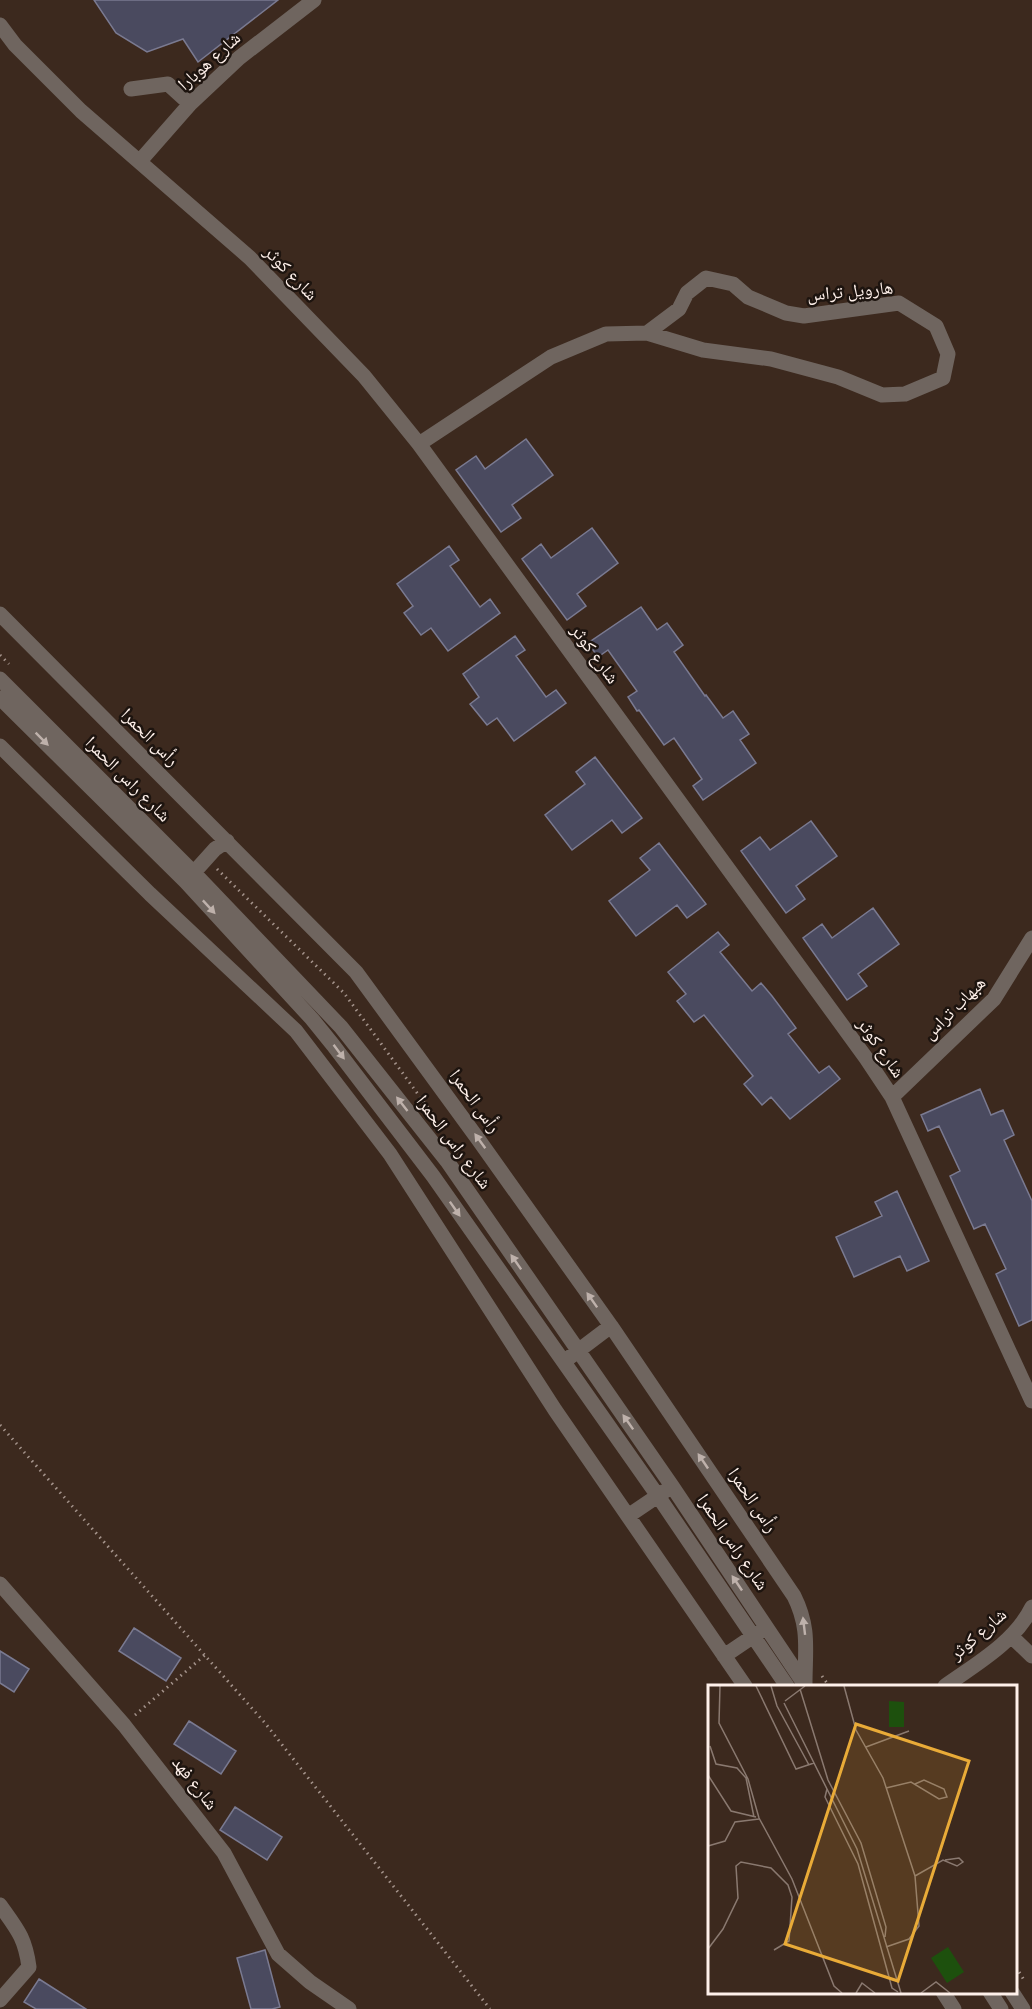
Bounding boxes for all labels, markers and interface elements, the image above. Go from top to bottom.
street label: شارع هوبارا [174,28,245,95]
street label: شارع كوثر [259,241,322,305]
street label: هارويل تراس [806,277,894,306]
street label: شارع كوثر [566,620,623,688]
street label: رأس الحمرا [116,704,183,771]
one-way arrow [34,732,48,746]
street label: شارع راس الحمرا [81,732,175,826]
one-way arrow [202,899,215,914]
street label: هبهاب تراس [919,973,990,1044]
street label: شارع كوثر [852,1014,909,1082]
one-way arrow [332,1045,344,1060]
street label: رأس الحمرا [445,1065,505,1137]
street label: شارع راس الحمرا [412,1091,496,1193]
one-way arrow [395,1096,408,1112]
one-way arrow [474,1134,486,1150]
one-way arrow [449,1200,461,1216]
one-way arrow [510,1254,522,1270]
one-way arrow [586,1293,598,1309]
one-way arrow [623,1414,634,1430]
one-way arrow [697,1453,708,1470]
street label: رأس الحمرا [723,1464,782,1536]
street label: شارع راس الحمرا [693,1490,773,1594]
one-way arrow [731,1576,743,1592]
street label: شارع كوثر [945,1604,1011,1665]
one-way arrow [800,1616,809,1635]
inset map [708,1685,1017,1994]
street label: شارع فهد [167,1753,222,1814]

